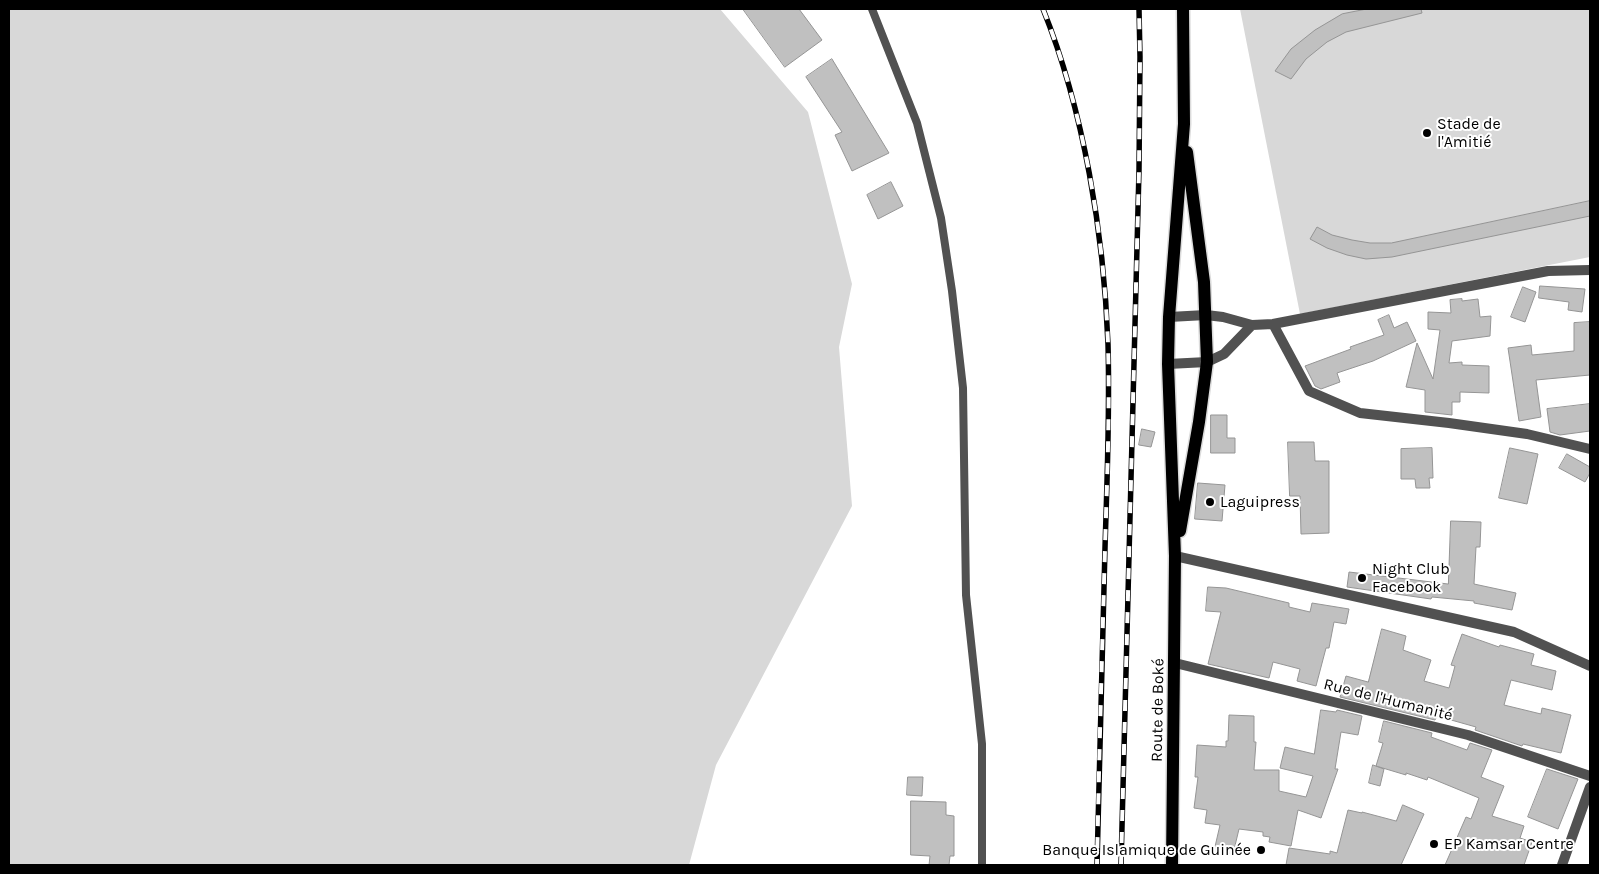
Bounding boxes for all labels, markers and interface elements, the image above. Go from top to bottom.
place label: Stade de l'Amitié [1437,114,1501,152]
marker: Stade de l'Amitié [1421,127,1433,139]
place label: Laguipress [1220,492,1300,512]
marker: Laguipress [1204,496,1216,508]
place label: Night Club Facebook [1372,559,1450,597]
marker: Night Club Facebook [1356,572,1368,584]
street label: Route de Boké [1147,658,1169,762]
street label: Rue de l'Humanité [1321,675,1455,725]
place label: EP Kamsar Centre [1444,834,1574,854]
marker: EP Kamsar Centre [1428,838,1440,850]
place label: Banque Islamique de Guinée [1042,840,1251,860]
marker: Banque Islamique de Guinée [1255,844,1267,856]

